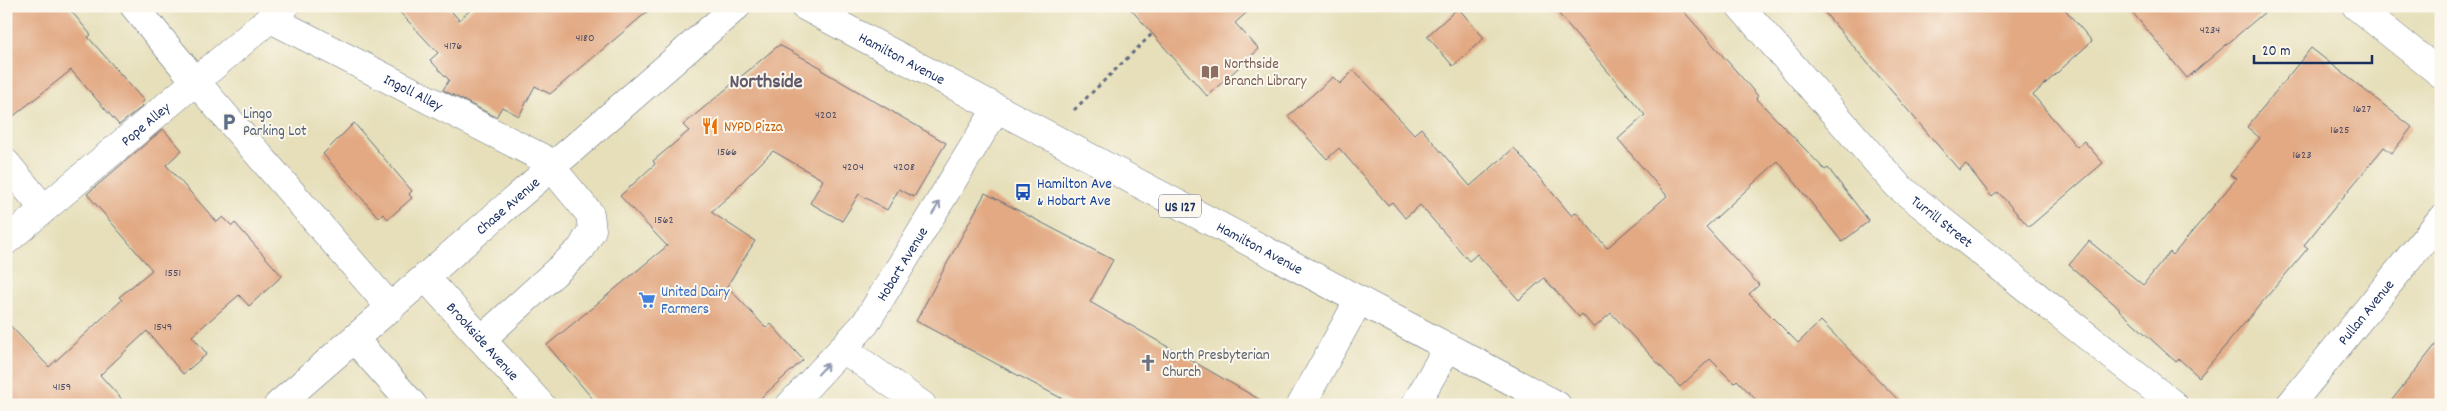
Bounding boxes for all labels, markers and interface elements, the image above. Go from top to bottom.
house number: 4234 [2200,22,2220,39]
street label: Hamilton Avenue [854,28,949,92]
house number: 4180 [576,30,594,47]
scale bar [2254,32,2372,64]
house number: 4176 [444,38,462,55]
text: 20 m [2262,41,2290,63]
place label: Northside Branch Library [1224,54,1308,93]
library icon: Northside Branch Library [1200,62,1220,82]
street label: Ingoll Alley [379,69,447,118]
district label: Northside [730,69,803,97]
street label: Pope Alley [117,97,177,153]
house number: 1627 [2353,101,2372,118]
place label: Lingo Parking Lot [243,104,307,143]
house number: 4202 [815,107,837,124]
parking icon: Lingo Parking Lot [219,112,239,132]
restaurant icon: NYPD Pizza [700,116,720,136]
place label: NYPD Pizza [724,117,784,139]
house number: 1625 [2330,122,2350,139]
house number: 1566 [717,144,737,161]
house number: 1623 [2292,147,2312,164]
house number: 4204 [842,159,864,176]
house number: 4208 [893,159,915,176]
street label: Chase Avenue [472,173,546,241]
place label: Hamilton Ave & Hobart Ave [1037,174,1112,213]
bus stop icon: Hamilton Ave & Hobart Ave [1013,182,1033,202]
street label: Turrill Street [1905,191,1977,254]
road number: US 127 [1159,195,1201,218]
one-way arrow [931,202,941,216]
house number: 1562 [654,212,674,229]
street label: Hamilton Avenue [1212,217,1307,282]
street label: Hobart Avenue [872,223,935,306]
house number: 1551 [165,265,181,282]
street label: Pullan Avenue [2334,275,2401,351]
place label: United Dairy Farmers [661,282,731,321]
supermarket icon: United Dairy Farmers [637,290,657,310]
street label: Brookside Avenue [440,298,523,387]
house number: 1549 [154,319,172,336]
place label: North Presbyterian Church [1162,345,1270,384]
church icon: North Presbyterian Church [1138,353,1158,373]
one-way arrow [817,363,829,376]
house number: 4159 [53,379,71,396]

